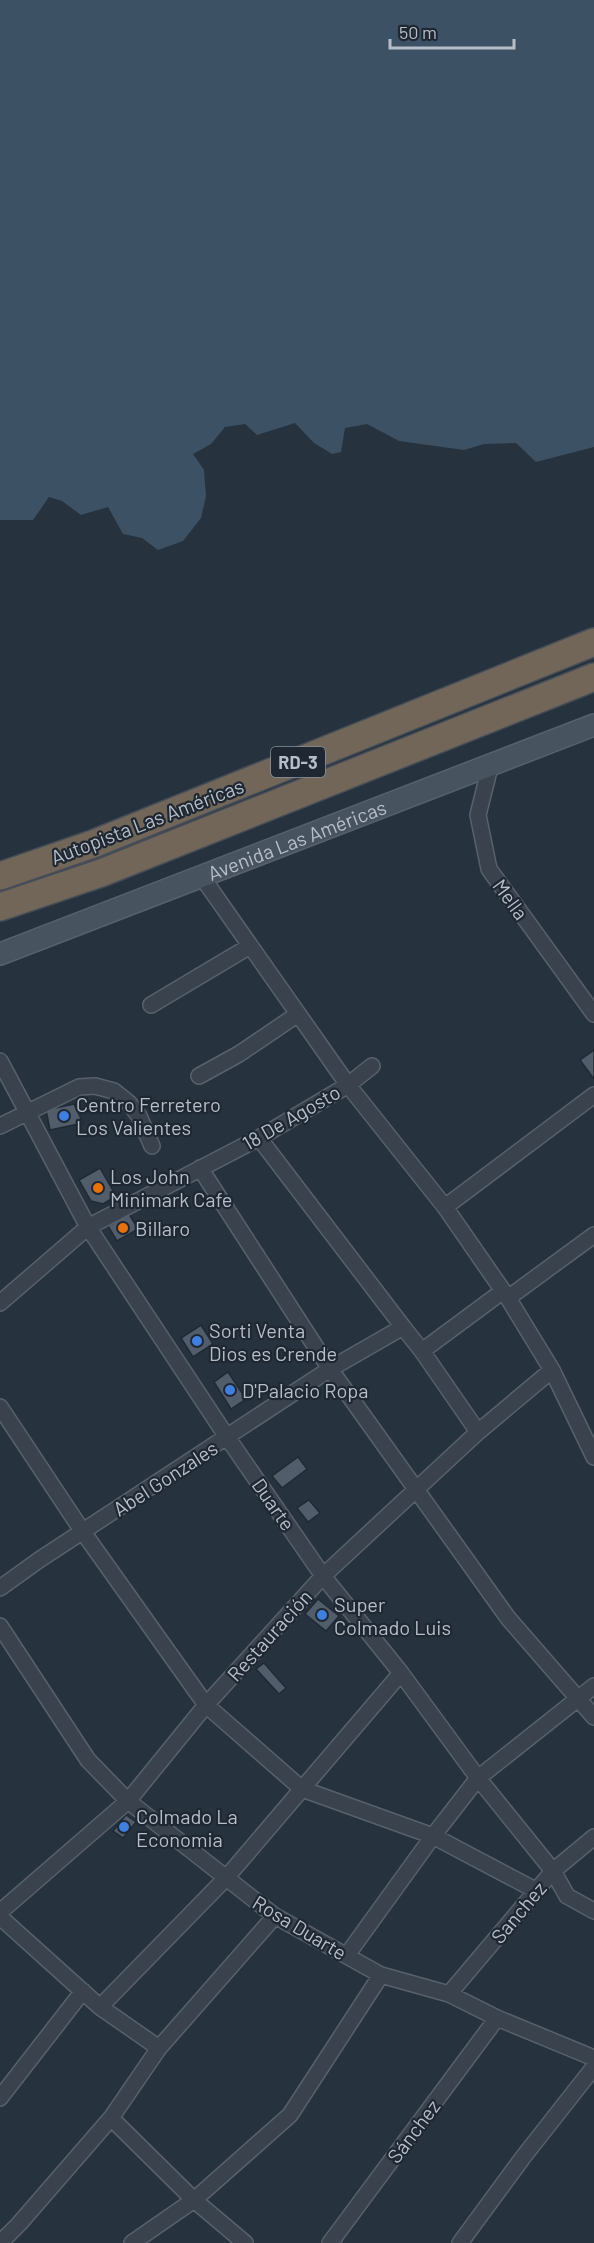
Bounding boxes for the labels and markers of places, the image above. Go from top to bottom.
place label: Centro Ferretero Los Valientes [76,1092,221,1139]
marker: Centro Ferretero Los Valientes [57,1109,71,1123]
place label: Los John Minimark Cafe [110,1164,232,1211]
marker: Los John Minimark Cafe [91,1181,105,1195]
place label: Billaro [135,1216,190,1240]
marker: Billaro [116,1221,130,1235]
place label: Sorti Venta Dios es Crende [209,1318,337,1365]
marker: Sorti Venta Dios es Crende [190,1334,204,1348]
place label: D'Palacio Ropa [242,1378,369,1402]
marker: D'Palacio Ropa [223,1383,237,1397]
place label: Super Colmado Luis [334,1592,451,1639]
marker: Super Colmado Luis [315,1608,329,1622]
place label: Colmado La Economia [136,1804,238,1851]
marker: Colmado La Economia [117,1820,131,1834]

